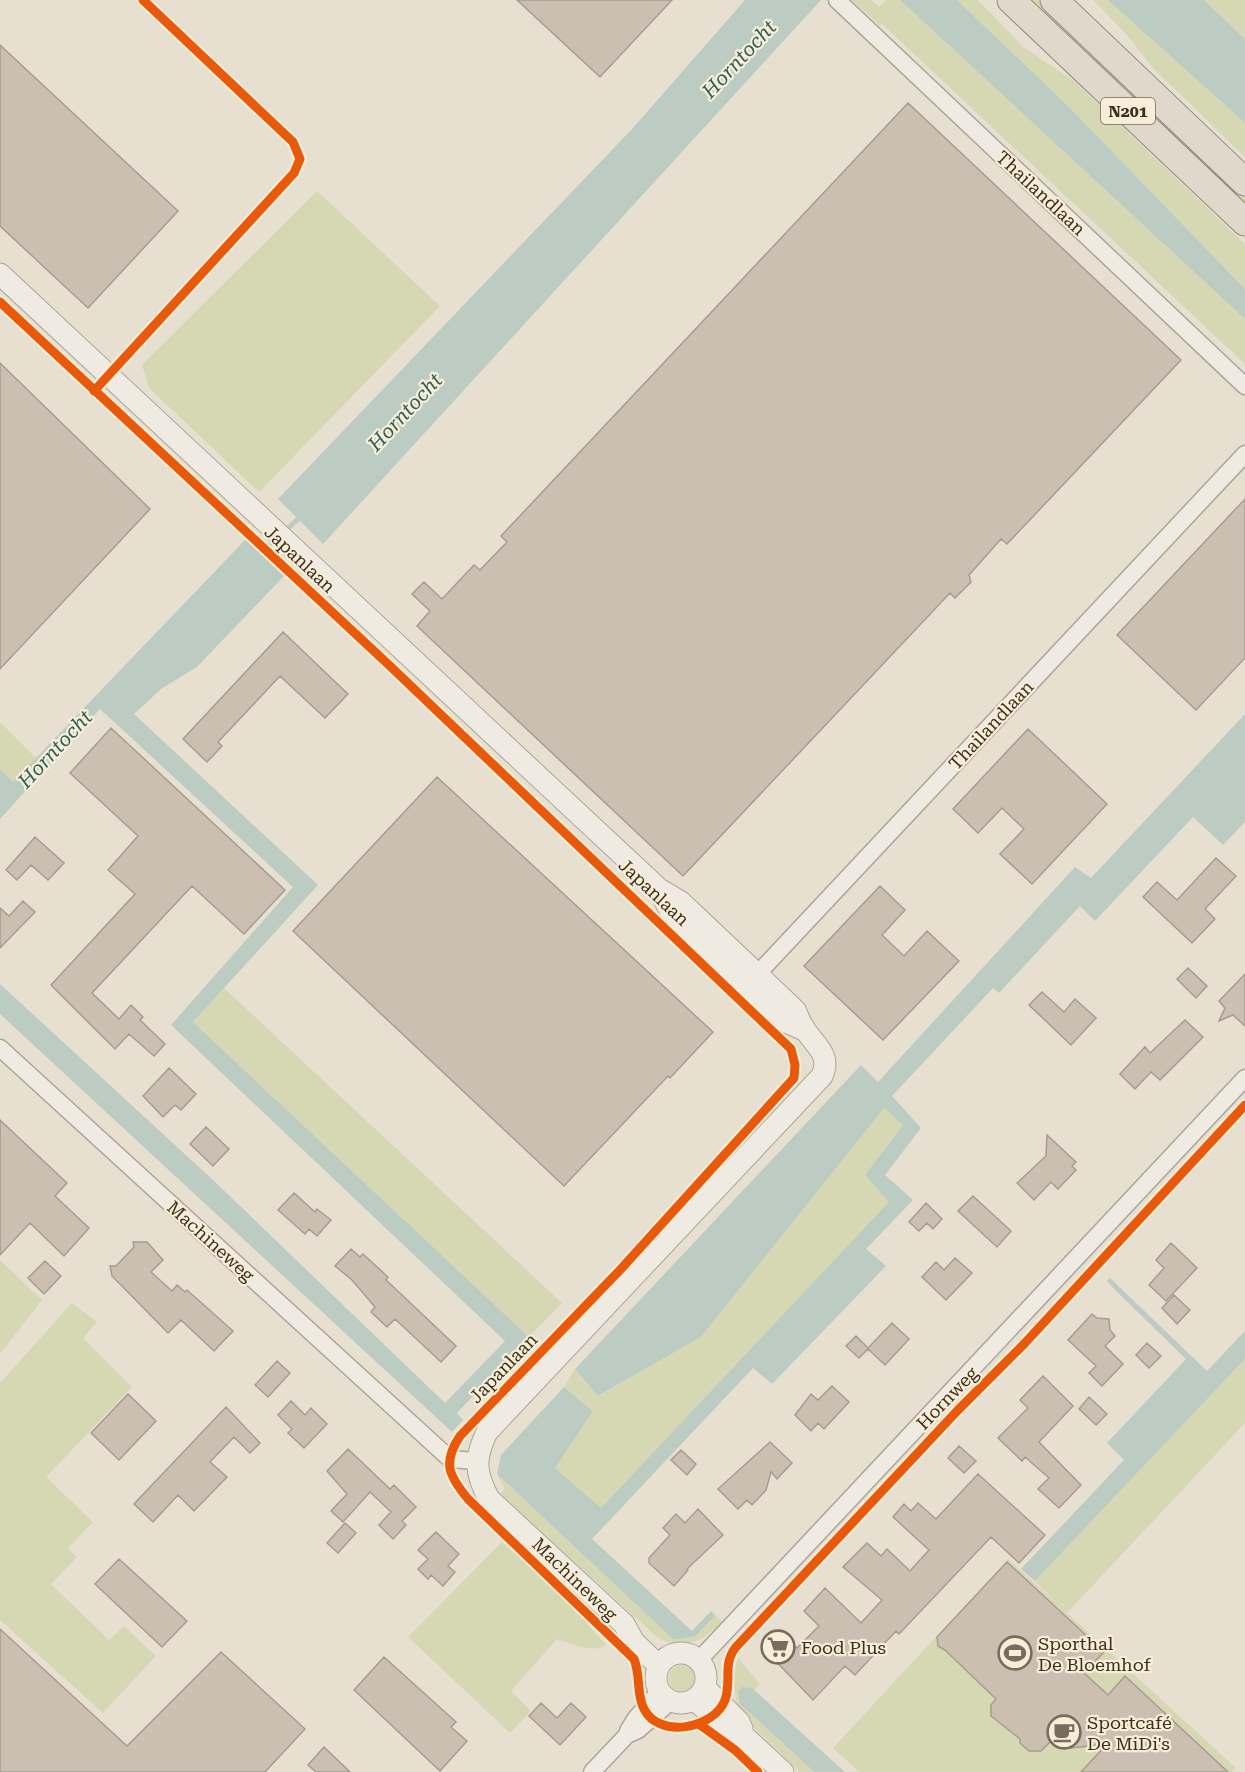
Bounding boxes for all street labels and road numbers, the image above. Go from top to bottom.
road number: N201 [1101,98,1155,124]
street label: Thailandlaan [992,146,1090,240]
street label: Japanlaan [260,521,340,597]
street label: Thailandlaan [944,676,1038,774]
street label: Japanlaan [614,854,694,930]
street label: Machineweg [163,1196,259,1286]
street label: Japanlaan [465,1329,542,1407]
street label: Hornweg [912,1362,983,1434]
street label: Machineweg [528,1533,622,1625]

